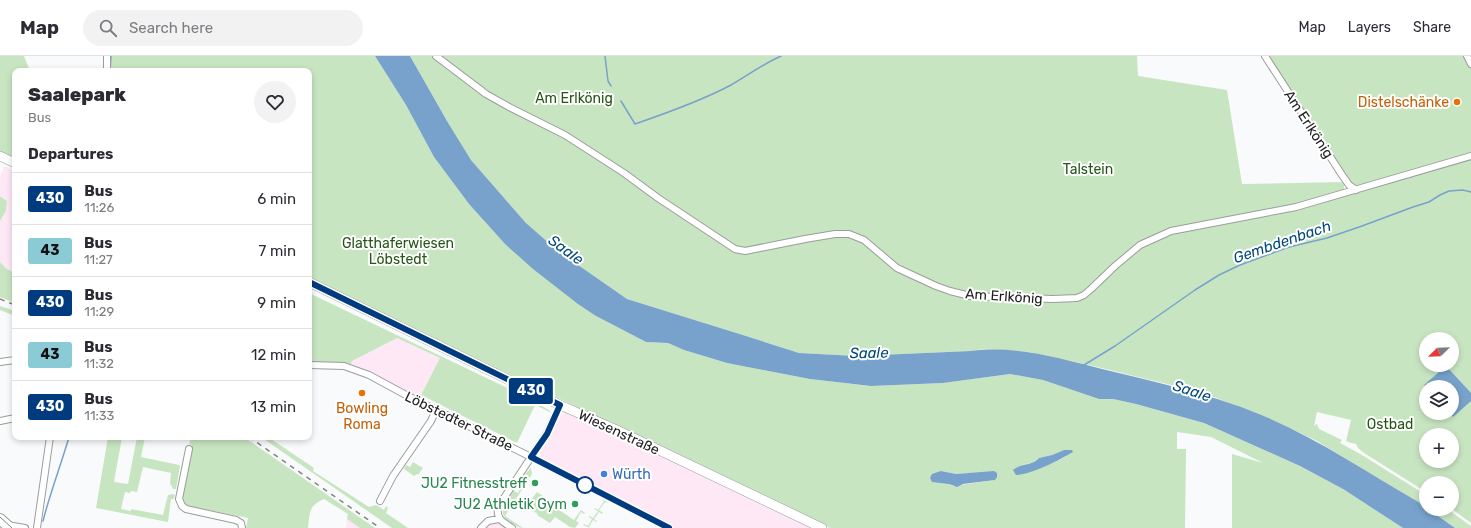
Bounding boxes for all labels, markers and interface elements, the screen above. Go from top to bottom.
search box [83,10,363,46]
text: Map [20,16,59,39]
icon: search [97,17,119,39]
text: Search here [129,19,213,37]
text: Map [1299,19,1326,36]
text: Layers [1348,19,1391,36]
text: Share [1413,19,1451,36]
button: heart [254,81,296,123]
text: Saalepark [28,83,126,106]
street label: Am Erlkönig [1280,87,1337,161]
park label: Am Erlkönig [535,90,613,107]
place label: Distelschänke [1358,94,1449,111]
marker: Distelschänke [1452,97,1462,107]
text: Bus [28,110,51,125]
text: Departures [28,145,113,163]
park label: Talstein [1063,161,1113,178]
text: Bus [84,182,113,200]
text: 430 [36,190,64,207]
text: 6 min [257,190,296,208]
text: 11:26 [84,200,114,215]
water label: Gembdenbach [1231,217,1333,267]
water label: Saale [545,231,588,269]
text: Bus [84,234,112,252]
park label: Glatthaferwiesen Löbstedt [342,235,454,268]
text: 43 [41,242,59,259]
text: 7 min [259,242,296,260]
text: 11:27 [84,252,113,267]
street label: Am Erlkönig [965,285,1043,308]
text: Bus [84,286,113,304]
text: 430 [36,294,64,311]
text: 9 min [257,294,296,312]
text: 11:29 [84,304,114,319]
north arrow [1419,332,1459,372]
map controls [1419,332,1459,516]
text: Bus [84,338,112,356]
water label: Saale [849,344,889,362]
text: 43 [41,346,59,363]
text: 12 min [251,346,296,364]
text: 11:32 [84,356,114,371]
water label: Saale [1171,376,1214,406]
line badge: 430 [508,378,554,404]
button: layers [1419,380,1459,420]
text: 430 [517,382,545,399]
marker: Bowling Roma [357,388,367,398]
street label: Löbstedter Straße [402,388,516,455]
text: Bus [84,390,113,408]
text: 430 [36,398,64,415]
text: 13 min [251,398,296,416]
place label: Bowling Roma [336,400,388,433]
street label: Wiesenstraße [576,406,662,459]
text: 11:33 [84,408,114,423]
park label: Ostbad [1367,416,1413,433]
button: + [1419,428,1459,468]
place label: Würth [612,466,651,483]
marker: Würth [599,469,609,479]
place label: JU2 Fitnesstreff [421,475,527,492]
unlabelled marker [576,476,594,494]
button: − [1419,476,1459,516]
marker: JU2 Fitnesstreff [530,478,540,488]
place label: JU2 Athletik Gym [454,496,567,513]
marker: JU2 Athletik Gym [570,499,580,509]

